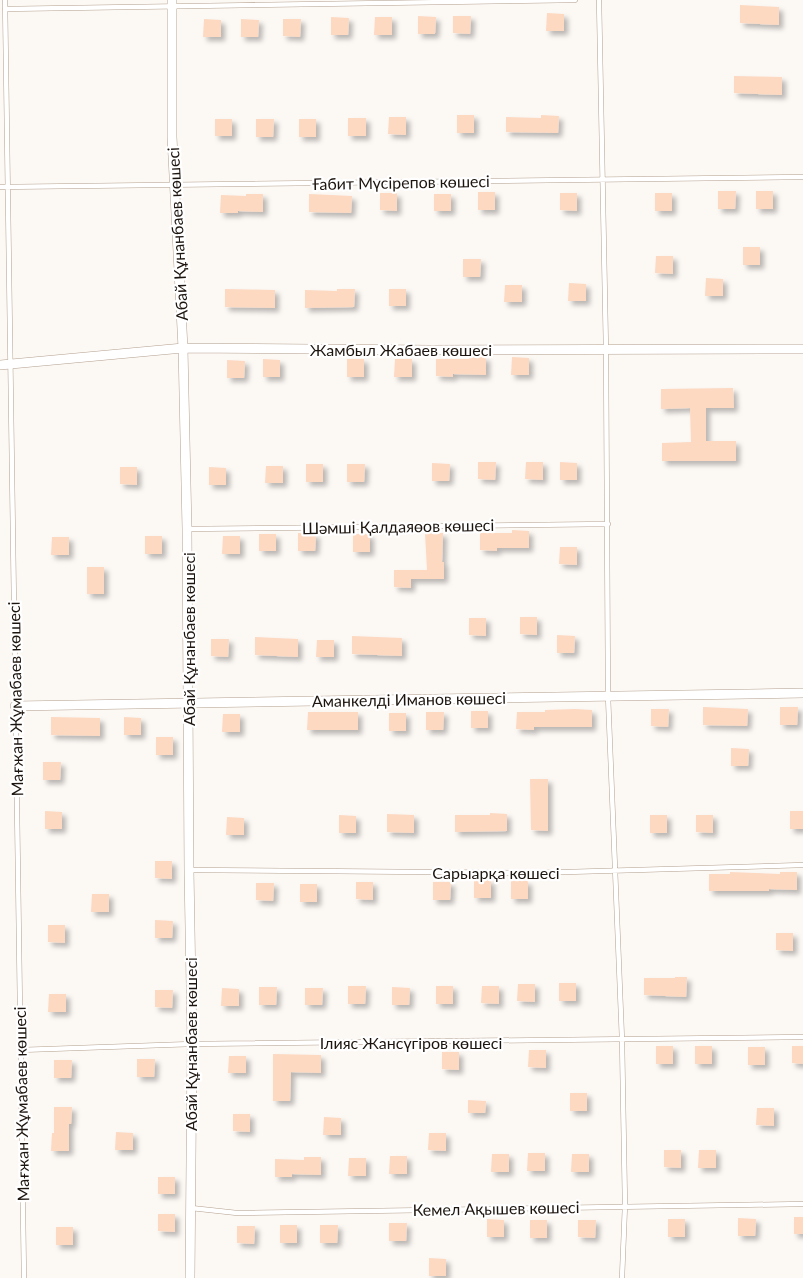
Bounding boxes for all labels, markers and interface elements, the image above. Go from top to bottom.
street label: Абай Құнанбаев көшесі [163,147,191,321]
street label: Ғабит Мүсірепов көшесі [312,171,490,193]
street label: Жамбыл Жабаев көшесі [310,340,492,359]
street label: Шәмші Қалдаяөов көшесі [302,515,494,537]
street label: Абай Құнанбаев көшесі [179,552,198,726]
street label: Мағжан Жұмабаев көшесі [4,601,26,797]
street label: Аманкелді Иманов көшесі [312,688,506,710]
street label: Сарыарқа көшесі [432,863,560,882]
street label: Абай Құнанбаев көшесі [181,957,200,1131]
street label: Мағжан Жұмабаев көшесі [10,1006,32,1202]
street label: Ілияс Жансүгіров көшесі [320,1033,502,1052]
street label: Кемел Ақышев көшесі [412,1197,580,1219]

